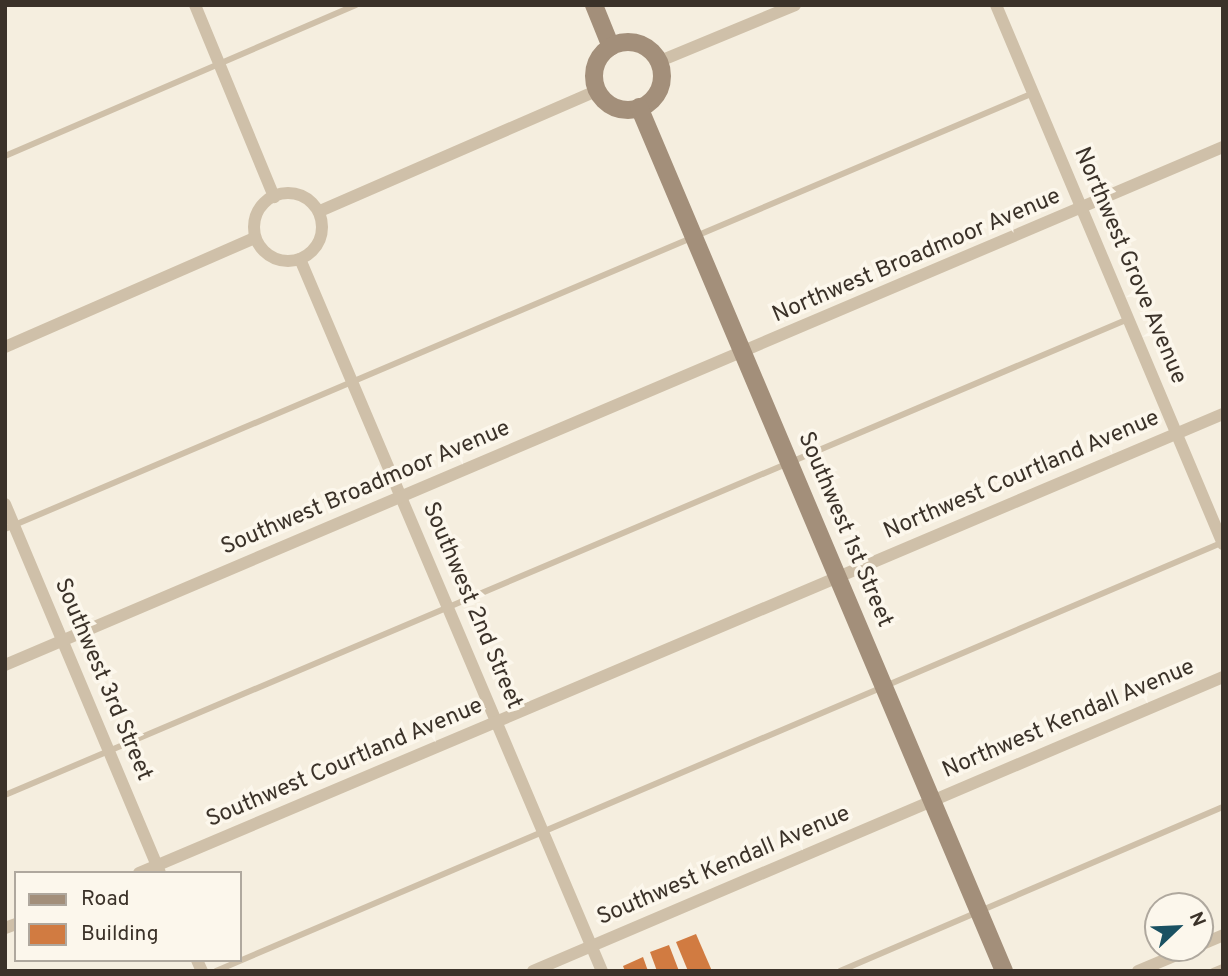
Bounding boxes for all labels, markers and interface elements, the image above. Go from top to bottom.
street label: Northwest Grove Avenue [1066,143,1192,389]
street label: Northwest Broadmoor Avenue [768,183,1066,331]
street label: Northwest Courtland Avenue [880,405,1164,547]
street label: Southwest Broadmoor Avenue [217,415,515,563]
street label: Southwest 1st Street [790,428,898,632]
street label: Southwest 2nd Street [415,498,527,714]
street label: Southwest 3rd Street [47,575,157,785]
street label: Northwest Kendall Avenue [938,654,1200,786]
street label: Southwest Courtland Avenue [202,693,488,835]
street label: Southwest Kendall Avenue [593,801,855,933]
legend [14,871,242,962]
text: Road [81,886,130,913]
north arrow [1144,892,1214,962]
text: N [1183,909,1210,931]
text: Building [81,921,159,948]

